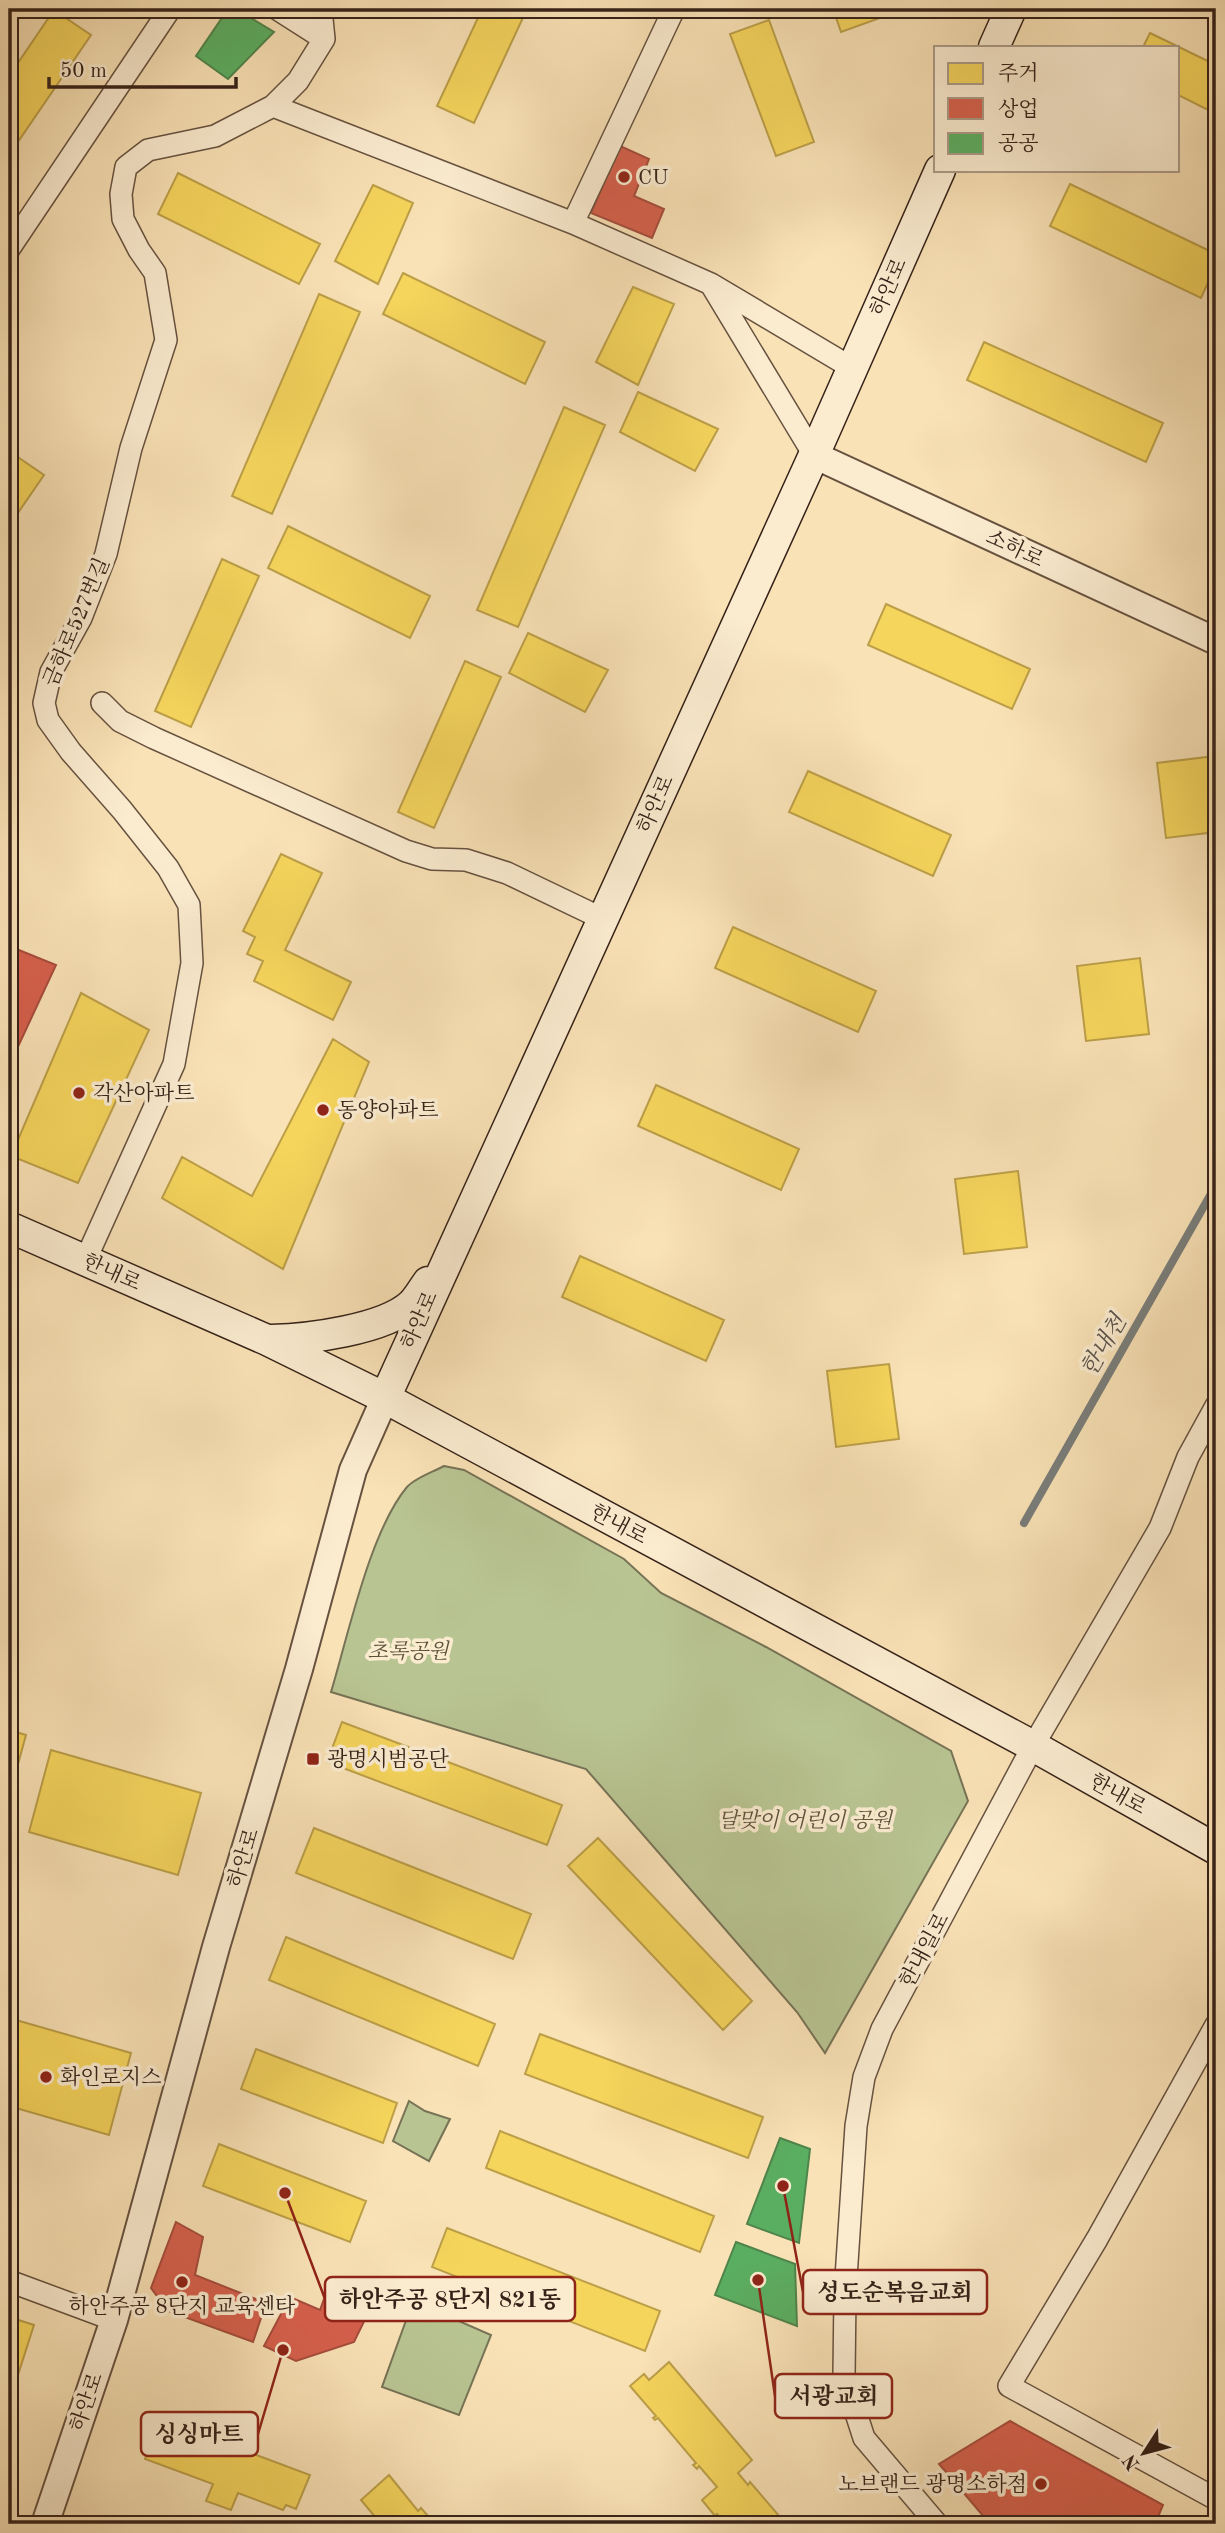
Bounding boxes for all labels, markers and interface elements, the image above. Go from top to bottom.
scale bar [49,46,236,90]
legend [934,46,1180,172]
text: 50 m [60,61,107,82]
text: 주거 [998,62,1039,85]
text: 상업 [998,98,1039,121]
text: 공공 [998,133,1039,155]
place label: CU [638,168,668,189]
marker: CU [616,169,632,185]
street label: 하안로 [866,255,911,320]
street label: 소하로 [982,525,1047,572]
street label: 금하로527번길 [39,554,114,690]
street label: 하안로 [633,772,678,837]
place label: 각산아파트 [93,1082,194,1105]
marker: 각산아파트 [71,1085,87,1101]
place label: 동양아파트 [337,1099,438,1122]
marker: 동양아파트 [315,1102,331,1118]
street label: 한내로 [79,1250,144,1295]
street label: 하안로 [397,1288,442,1353]
water label: 한내천 [1076,1309,1132,1380]
street label: 한내로 [586,1500,651,1549]
park label: 초록공원 [367,1640,450,1663]
place label: 광명시범공단 [327,1748,449,1771]
marker: 광명시범공단 [305,1751,321,1767]
street label: 한내로 [1086,1770,1150,1819]
park label: 달맞이 어린이 공원 [718,1809,894,1832]
street label: 하안로 [224,1826,263,1891]
street label: 한내일로 [895,1909,954,1991]
place label: 화인로지스 [60,2066,161,2089]
marker: 화인로지스 [38,2069,54,2085]
callout: 성도순복음교회 [803,2270,987,2314]
marker: 하안주공 8단지 교육센타 [174,2274,190,2290]
callout: 하안주공 8단지 821동 [325,2277,575,2321]
text: 성도순복음교회 [817,2279,973,2305]
text: 하안주공 8단지 821동 [339,2286,561,2312]
place label: 하안주공 8단지 교육센타 [69,2295,296,2318]
street label: 하안로 [66,2370,107,2435]
callout: 서광교회 [775,2374,892,2418]
text: 서광교회 [790,2383,878,2409]
callout: 싱싱마트 [141,2412,258,2456]
north arrow [1110,2418,1180,2488]
text: 싱싱마트 [155,2421,243,2447]
text: N [1120,2450,1144,2473]
place label: 노브랜드 광명소하점 [839,2473,1027,2496]
marker: 노브랜드 광명소하점 [1033,2476,1049,2492]

